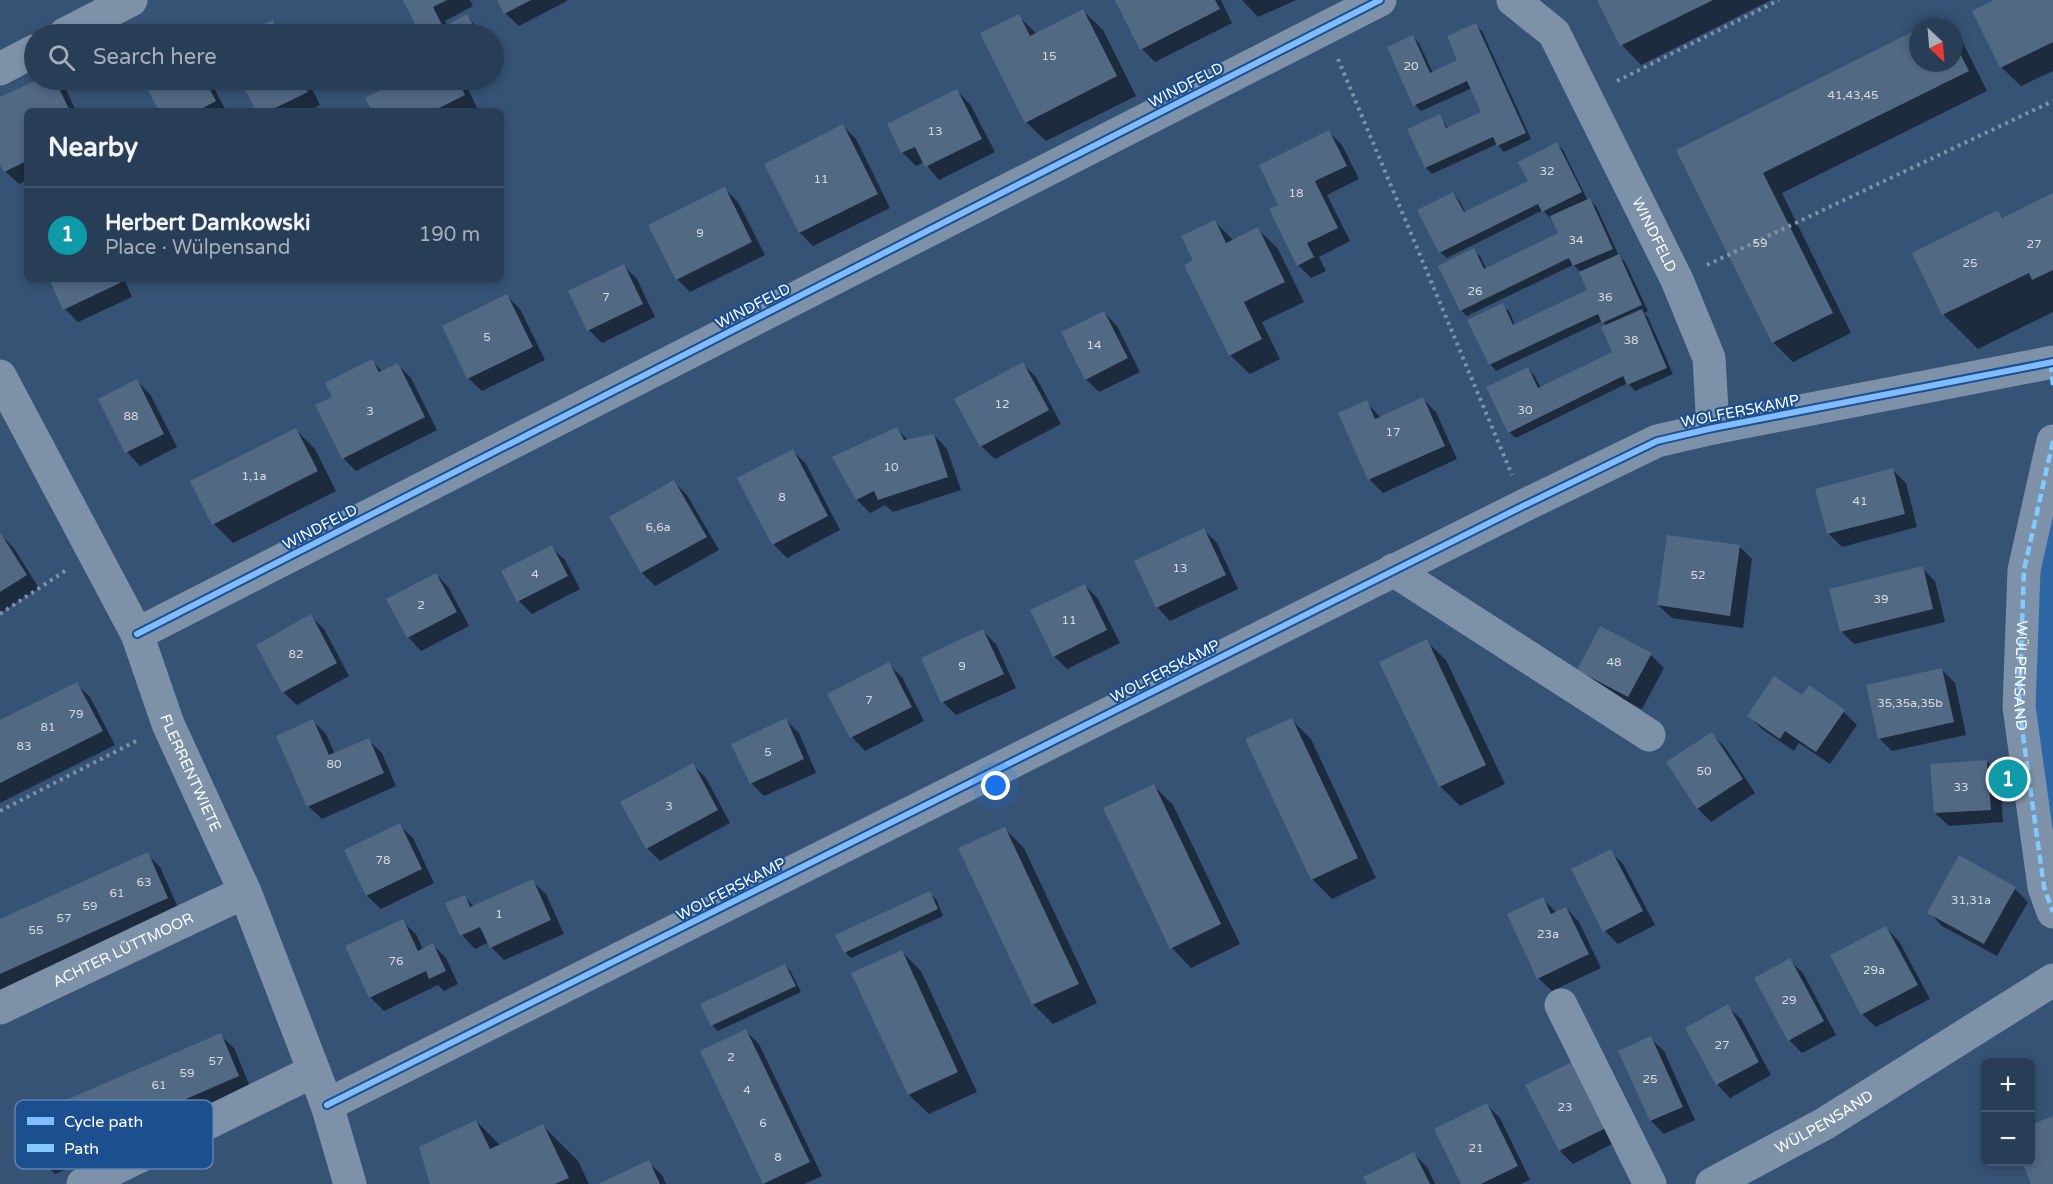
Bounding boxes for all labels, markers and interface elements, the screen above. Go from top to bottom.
north arrow [1909,18,1963,72]
search box [24,24,504,90]
icon: search [45,41,78,74]
text: Search here [93,44,217,70]
house number: 15 [1041,49,1057,63]
street label: WINDFELD [1146,59,1226,111]
house number: 20 [1403,59,1419,73]
house number: 41,43,45 [1828,88,1878,102]
house number: 13 [927,124,943,138]
text: Nearby [48,132,138,163]
house number: 32 [1539,164,1555,178]
house number: 11 [813,172,829,186]
house number: 18 [1288,186,1304,200]
street label: WINDFELD [1628,194,1681,275]
text: Herbert Damkowski [105,210,310,236]
text: 1 [61,223,74,247]
text: 190 m [419,223,480,247]
house number: 9 [696,226,704,240]
house number: 34 [1568,233,1584,247]
text: Place · Wülpensand [105,236,290,260]
house number: 59 [1752,236,1768,250]
house number: 27 [2026,237,2042,251]
house number: 25 [1962,256,1978,270]
street label: WINDFELD [713,280,793,332]
house number: 26 [1467,284,1483,298]
house number: 7 [602,290,610,304]
house number: 36 [1597,290,1613,304]
house number: 5 [483,330,491,344]
house number: 38 [1623,333,1639,347]
house number: 14 [1086,338,1102,352]
street label: WOLFERSKAMP [1679,391,1801,431]
house number: 12 [994,397,1010,411]
house number: 30 [1517,403,1533,417]
house number: 3 [366,404,374,418]
house number: 88 [123,409,139,423]
house number: 17 [1385,425,1401,439]
house number: 10 [883,460,899,474]
house number: 1,1a [242,469,266,483]
house number: 8 [778,490,786,504]
house number: 41 [1852,494,1868,508]
street label: WINDFELD [280,501,360,553]
house number: 6,6a [646,520,670,534]
house number: 13 [1172,561,1188,575]
house number: 4 [531,567,539,581]
house number: 52 [1690,568,1706,582]
house number: 39 [1873,592,1889,606]
house number: 2 [417,598,425,612]
house number: 11 [1061,613,1077,627]
street label: WÜLPENSAND [2010,620,2031,732]
street label: WOLFERSKAMP [1107,636,1223,706]
house number: 82 [288,647,304,661]
house number: 48 [1606,655,1622,669]
house number: 9 [958,659,966,673]
house number: 7 [865,693,873,707]
house number: 35,35a,35b [1877,696,1943,710]
house number: 79 [68,707,84,721]
street label: FLERRENTWIETE [156,712,225,834]
house number: 81 [40,720,56,734]
house number: 83 [16,739,32,753]
house number: 5 [764,745,772,759]
pin: 1 [1988,756,2028,802]
house number: 80 [326,757,342,771]
house number: 50 [1696,764,1712,778]
your location [981,771,1010,800]
house number: 33 [1953,780,1969,794]
house number: 3 [665,799,673,813]
house number: 78 [375,853,391,867]
street label: WOLFERSKAMP [673,854,789,924]
house number: 63 [136,875,152,889]
house number: 61 [109,886,125,900]
house number: 31,31a [1951,893,1991,907]
house number: 59 [82,899,98,913]
house number: 1 [495,907,503,921]
street label: ACHTER LÜTTMOOR [50,909,196,991]
house number: 57 [56,911,72,925]
house number: 55 [28,923,44,937]
house number: 23a [1537,927,1559,941]
house number: 76 [388,954,404,968]
house number: 29a [1863,963,1885,977]
house number: 29 [1781,993,1797,1007]
house number: 27 [1714,1038,1730,1052]
house number: 2 [727,1050,735,1064]
house number: 57 [208,1054,224,1068]
map controls [1981,1058,2035,1166]
button: + [1981,1058,2035,1112]
house number: 59 [179,1066,195,1080]
house number: 25 [1642,1072,1658,1086]
house number: 61 [151,1078,167,1092]
house number: 4 [743,1083,751,1097]
street label: WÜLPENSAND [1772,1086,1876,1158]
legend [15,1100,213,1169]
house number: 23 [1557,1100,1573,1114]
text: Cycle path [64,1112,143,1132]
button: − [1981,1112,2035,1166]
house number: 6 [759,1116,767,1130]
text: Path [64,1139,99,1159]
house number: 21 [1468,1141,1484,1155]
house number: 8 [774,1150,782,1164]

